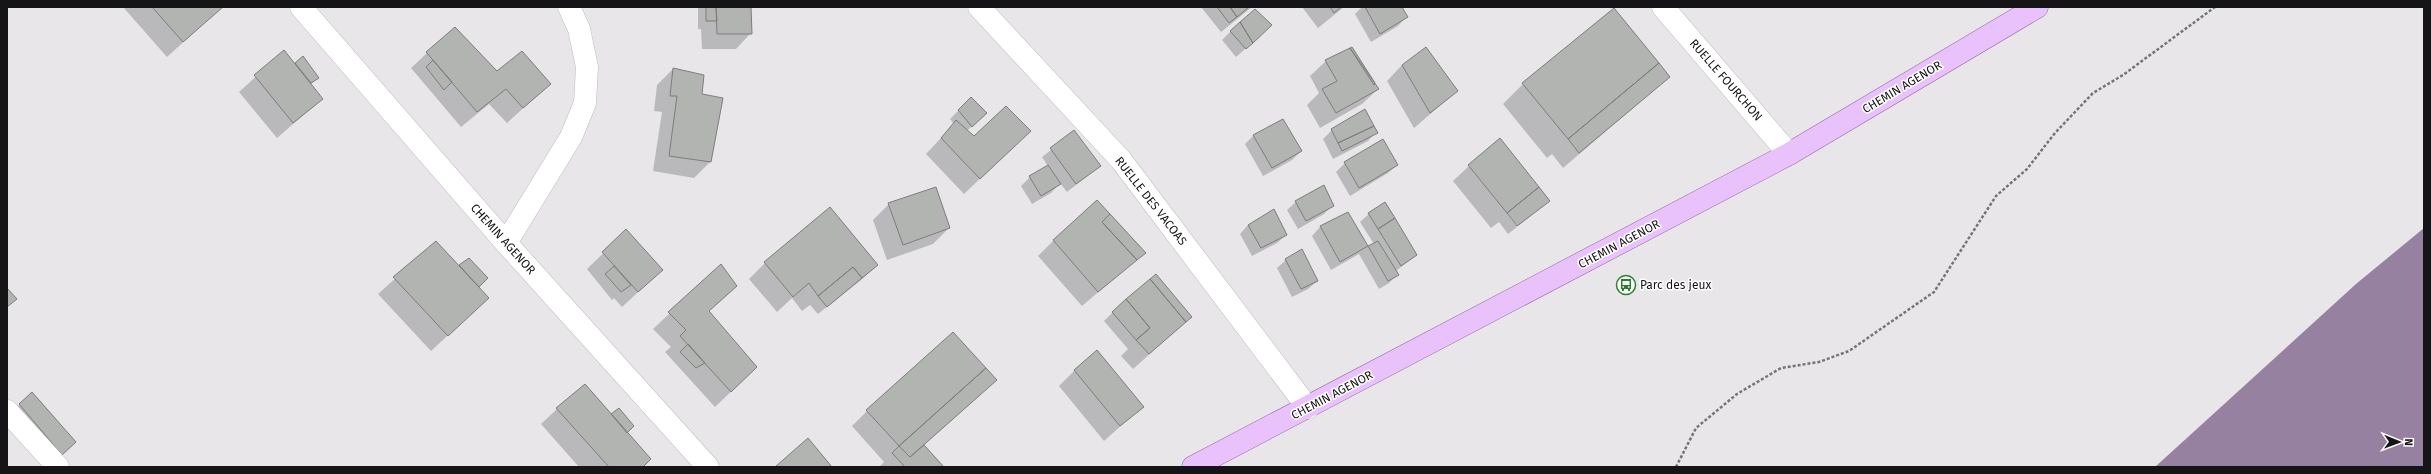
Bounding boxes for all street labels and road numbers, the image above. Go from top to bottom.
street label: RUELLE FOURCHON [1687,36,1765,124]
street label: CHEMIN AGENOR [1860,58,1944,116]
street label: RUELLE DES VACOAS [1112,154,1190,248]
street label: CHEMIN AGENOR [468,201,538,277]
street label: CHEMIN AGENOR [1576,217,1662,271]
street label: CHEMIN AGENOR [1289,368,1375,422]

